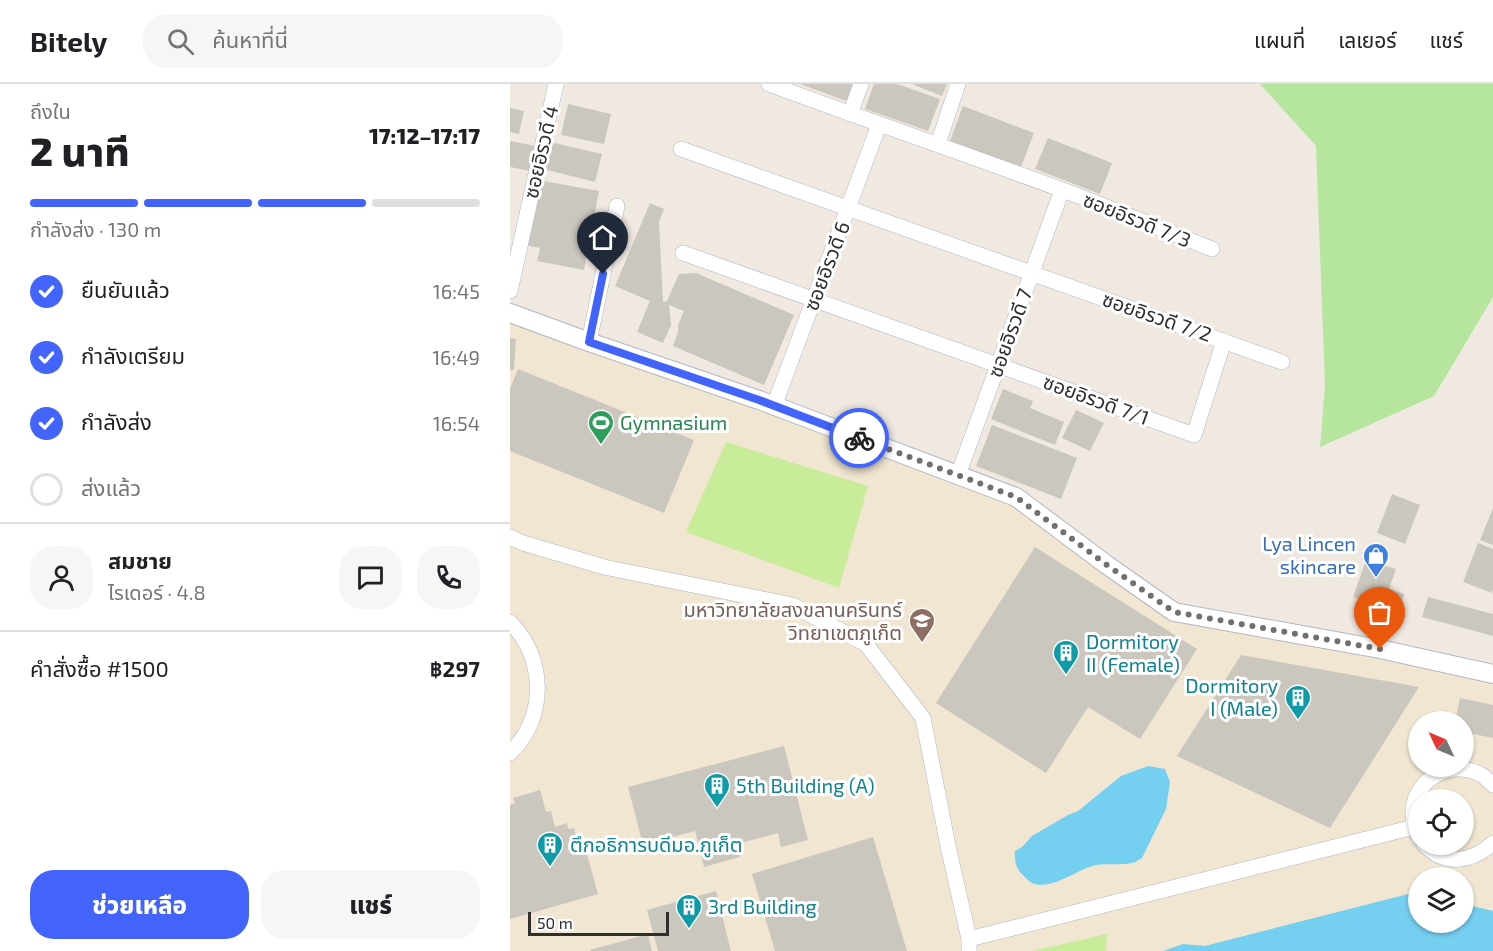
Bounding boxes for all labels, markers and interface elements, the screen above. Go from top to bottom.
search box [143,14,563,68]
text: Bitely [30,24,107,58]
icon: search [164,25,197,58]
text: ค้นหาที่นี่ [212,26,288,52]
text: แผนที่ [1254,27,1305,52]
text: เลเยอร์ [1338,27,1397,52]
text: แชร์ [1430,27,1463,52]
text: ถึงใน [30,99,71,123]
street label: ซอยอิรวดี 4 [518,103,562,201]
text: 17:12–17:17 [369,122,480,148]
text: 2 นาที [30,127,130,174]
street label: ซอยอิรวดี 7/3 [1080,187,1195,252]
pin [577,212,628,274]
text: กำลังส่ง · 130 m [30,217,161,241]
street label: ซอยอิรวดี 6 [798,218,854,314]
icon: home [586,221,619,254]
icon: check [30,275,63,308]
text: ยืนยันแล้ว [81,276,170,302]
text: 16:45 [433,279,480,303]
street label: ซอยอิรวดี 7 [982,285,1036,380]
street label: ซอยอิรวดี 7/2 [1099,286,1215,346]
icon: check [30,341,63,374]
text: กำลังเตรียม [81,342,185,368]
text: 16:49 [432,345,480,369]
street label: ซอยอิรวดี 7/1 [1040,369,1153,429]
icon: check [30,407,63,440]
text: กำลังส่ง [81,408,152,434]
sports icon: Gymnasium [586,408,616,446]
courier [829,408,889,468]
place label: Gymnasium [620,410,727,434]
text: 16:54 [433,411,480,435]
icon: bike [843,422,876,455]
text: ส่งแล้ว [81,474,141,500]
place label: Lya Lincen skincare [1262,531,1356,578]
shop icon: Lya Lincen skincare [1361,541,1391,579]
button: person [30,546,93,609]
button: chat [339,546,402,609]
button: phone [417,546,480,609]
text: สมชาย [108,547,172,573]
text: ไรเดอร์ · 4.8 [108,580,206,604]
pin [1354,587,1405,649]
icon: bag [1363,596,1396,629]
place label: มหาวิทยาลัยสงขลานครินทร์ วิทยาเขตภูเก็ต [683,597,903,646]
school or university icon: มหาวิทยาลัยสงขลานครินทร์ วิทยาเขตภูเก็ต [907,606,937,644]
place label: Dormitory II (Female) [1086,629,1180,676]
building icon: Dormitory II (Female) [1051,638,1081,676]
text: คำสั่งซื้อ #1500 [30,655,169,681]
text: ฿297 [430,655,480,681]
place label: Dormitory I (Male) [1185,673,1278,720]
building icon: Dormitory I (Male) [1283,683,1313,721]
north arrow [1408,711,1474,777]
map controls [1408,711,1474,933]
building icon: 5th Building (A) [702,771,732,809]
place label: 5th Building (A) [736,773,875,797]
button: locate [1408,789,1474,855]
building icon: ตึกอธิการบดีมอ.ภูเก็ต [535,830,565,868]
place label: ตึกอธิการบดีมอ.ภูเก็ต [570,832,742,858]
button: layers [1408,867,1474,933]
button: ช่วยเหลือ [30,870,249,939]
button: แชร์ [261,870,480,939]
building icon: 3rd Building [674,892,704,930]
place label: 3rd Building [708,894,817,918]
scale bar [528,909,669,936]
text: 50 m [537,913,573,932]

